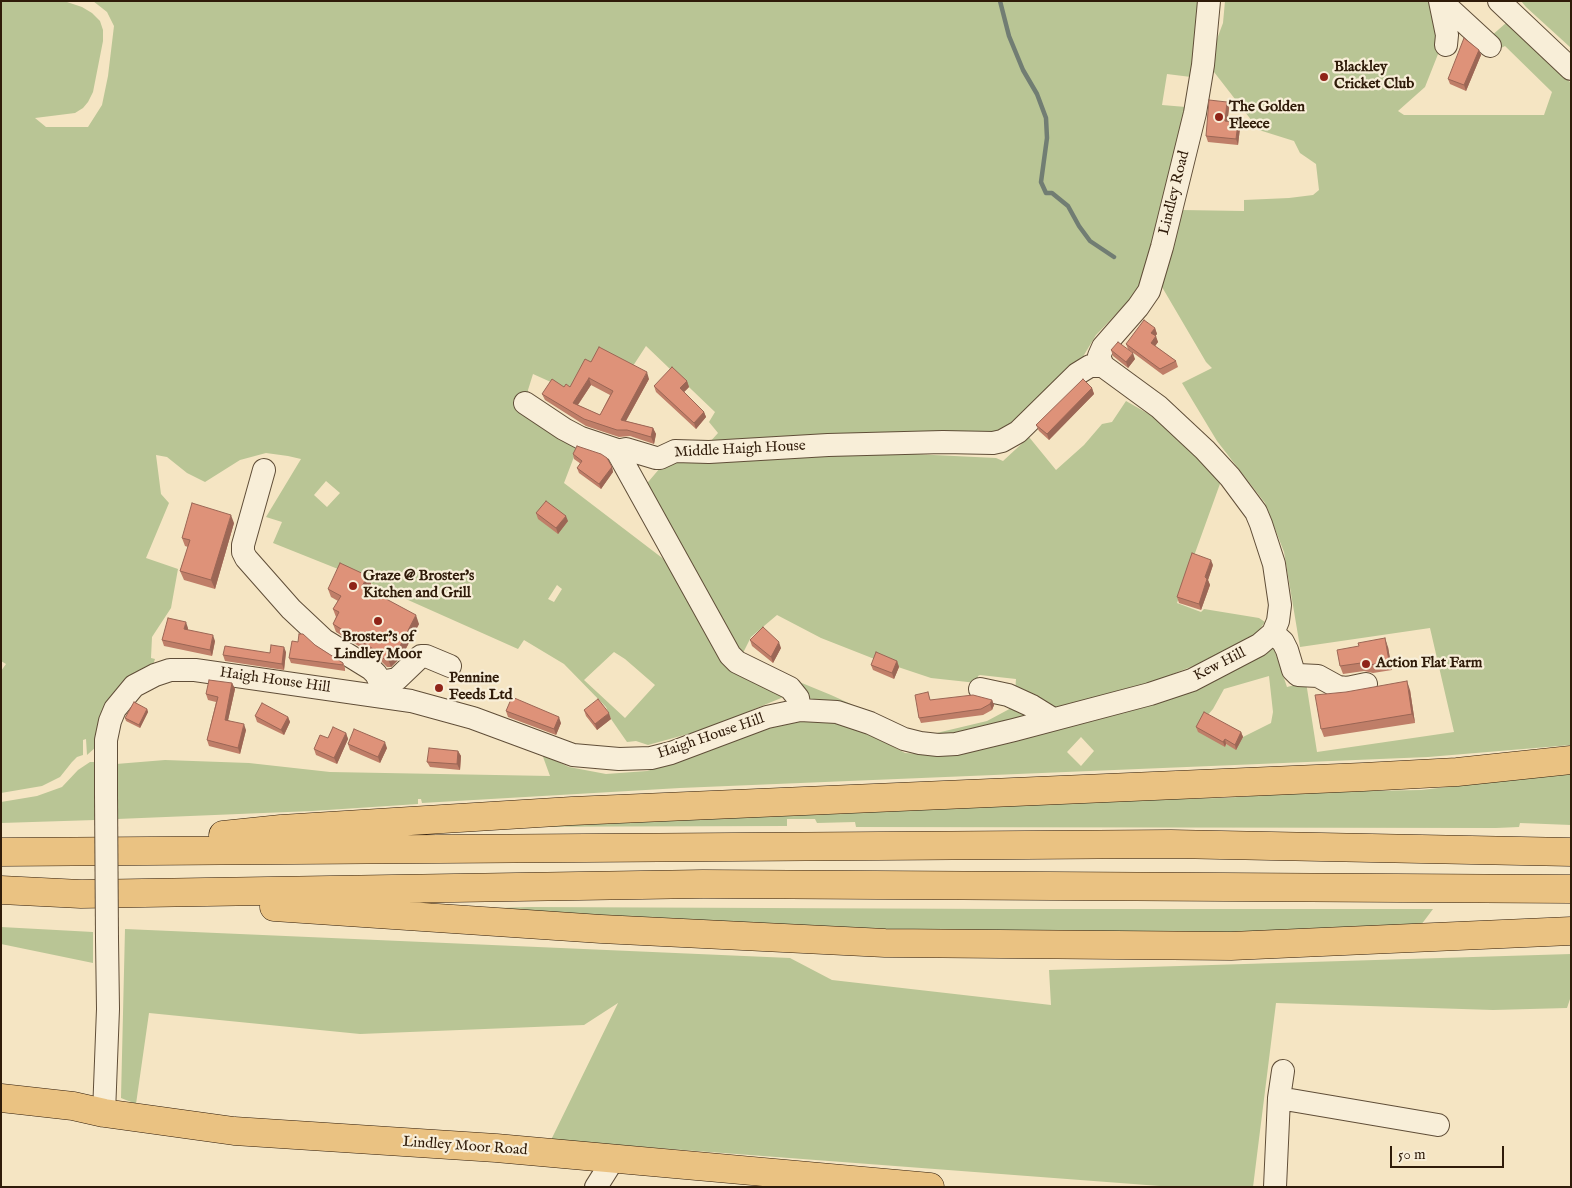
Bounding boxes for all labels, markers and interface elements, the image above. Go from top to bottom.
place label: Blackley Cricket Club [1334,59,1414,94]
marker: Blackley Cricket Club [1318,71,1330,83]
place label: The Golden Fleece [1229,99,1305,134]
marker: The Golden Fleece [1213,111,1225,123]
street label: Lindley Road [1156,149,1194,237]
street label: Middle Haigh House [674,438,806,462]
place label: Graze @ Broster's Kitchen and Grill [363,568,474,603]
marker: Graze @ Broster's Kitchen and Grill [347,580,359,592]
marker: Broster's of Lindley Moor [372,615,384,627]
place label: Broster's of Lindley Moor [334,629,422,664]
street label: Kew Hill [1191,644,1249,686]
place label: Action Flat Farm [1376,655,1482,673]
marker: Action Flat Farm [1360,658,1372,670]
street label: Haigh House Hill [218,664,332,698]
place label: Pennine Feeds Ltd [449,670,513,705]
marker: Pennine Feeds Ltd [433,682,445,694]
street label: Haigh House Hill [655,710,767,764]
street label: Lindley Moor Road [402,1134,528,1160]
scale bar [1392,1136,1506,1168]
text: 50 m [1398,1145,1426,1164]

